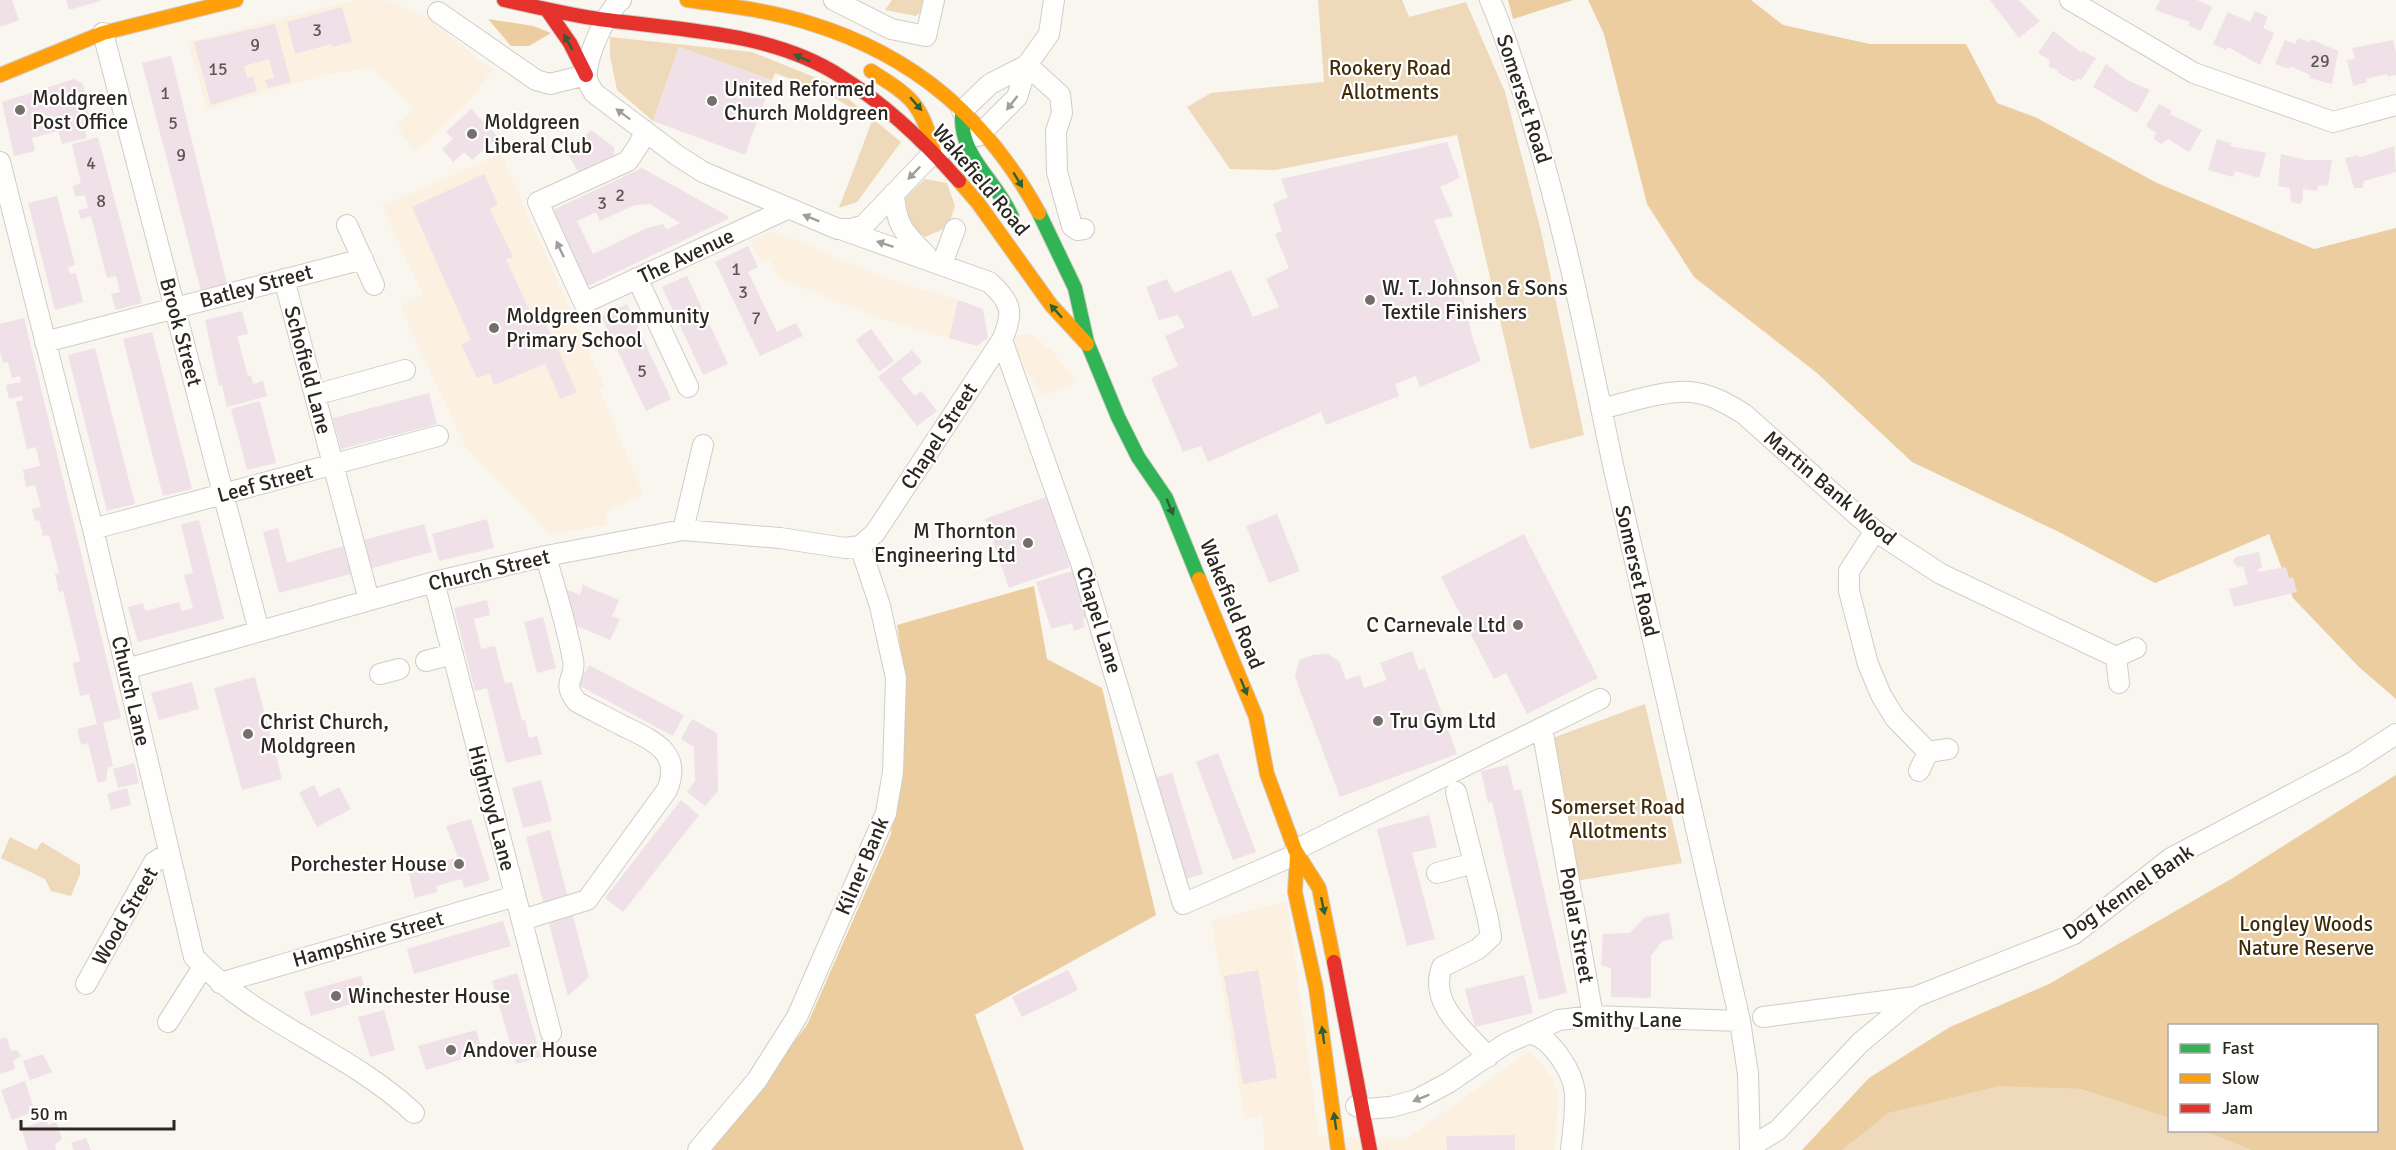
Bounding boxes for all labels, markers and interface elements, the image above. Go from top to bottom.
house number: 3 [312,19,322,41]
street label: Somerset Road [1491,31,1557,167]
house number: 9 [250,34,260,56]
one-way arrow [563,34,574,50]
house number: 29 [2310,50,2330,72]
one-way arrow [793,52,811,62]
park label: Rookery Road Allotments [1329,55,1451,105]
house number: 15 [208,58,228,80]
place label: United Reformed Church Moldgreen [724,76,889,126]
house number: 1 [160,82,170,104]
place label: Moldgreen Post Office [32,85,128,135]
marker: United Reformed Church Moldgreen [705,94,719,108]
one-way arrow [1006,95,1018,110]
one-way arrow [909,96,922,112]
marker: Moldgreen Post Office [13,103,27,117]
place label: Moldgreen Liberal Club [484,109,592,159]
one-way arrow [615,109,630,121]
house number: 5 [168,112,178,134]
street label: Wakefield Road [927,119,1035,241]
marker: Moldgreen Liberal Club [465,127,479,141]
house number: 9 [176,144,186,166]
house number: 4 [86,152,96,174]
one-way arrow [907,165,921,180]
one-way arrow [1013,172,1024,188]
house number: 2 [615,184,625,206]
house number: 8 [96,190,106,212]
house number: 3 [597,192,607,214]
one-way arrow [802,213,820,222]
street label: The Avenue [634,223,738,289]
one-way arrow [876,239,894,249]
one-way arrow [555,240,565,258]
street label: Batley Street [197,258,315,314]
house number: 1 [731,258,741,280]
street label: Brook Street [154,275,208,389]
place label: W. T. Johnson & Sons Textile Finishers [1382,275,1568,325]
house number: 3 [738,281,748,303]
marker: W. T. Johnson & Sons Textile Finishers [1363,293,1377,307]
street label: Schofield Lane [278,303,338,437]
place label: Moldgreen Community Primary School [506,303,709,353]
one-way arrow [1050,304,1063,319]
house number: 7 [751,307,761,329]
marker: Moldgreen Community Primary School [487,321,501,335]
house number: 5 [637,360,647,382]
street label: Chapel Street [895,378,983,494]
street label: Martin Bank Wood [1758,425,1902,551]
street label: Leef Street [214,458,316,508]
one-way arrow [1166,498,1175,516]
street label: Somerset Road [1609,503,1665,639]
place label: M Thornton Engineering Ltd [874,518,1016,568]
street label: Wakefield Road [1194,535,1270,673]
marker: M Thornton Engineering Ltd [1021,536,1035,550]
street label: Church Street [426,543,552,597]
street label: Chapel Lane [1070,563,1128,677]
place label: C Carnevale Ltd [1366,612,1506,638]
marker: C Carnevale Ltd [1511,618,1525,632]
street label: Church Lane [106,633,156,749]
one-way arrow [1239,679,1249,697]
place label: Tru Gym Ltd [1390,708,1496,734]
place label: Christ Church, Moldgreen [260,709,389,759]
marker: Tru Gym Ltd [1371,714,1385,728]
marker: Christ Church, Moldgreen [241,727,255,741]
street label: Highroyd Lane [463,742,521,874]
park label: Somerset Road Allotments [1551,794,1685,844]
street label: Kilner Bank [830,813,894,919]
street label: Dog Kennel Bank [2058,838,2199,945]
place label: Porchester House [290,851,447,877]
marker: Porchester House [452,857,466,871]
street label: Wood Street [86,862,164,970]
street label: Poplar Street [1554,865,1600,985]
one-way arrow [1319,897,1328,916]
street label: Hampshire Street [289,905,447,973]
park label: Longley Woods Nature Reserve [2238,911,2374,961]
place label: Winchester House [348,983,510,1009]
marker: Winchester House [329,989,343,1003]
street label: Smithy Lane [1572,1007,1682,1033]
legend [2168,1024,2378,1132]
one-way arrow [1318,1025,1327,1044]
place label: Andover House [463,1037,598,1063]
text: Fast [2222,1037,2254,1059]
marker: Andover House [444,1043,458,1057]
text: Slow [2222,1067,2259,1089]
scale bar [21,1093,174,1131]
one-way arrow [1412,1093,1430,1103]
text: Jam [2222,1097,2253,1119]
text: 50 m [30,1103,68,1125]
one-way arrow [1330,1112,1340,1131]

